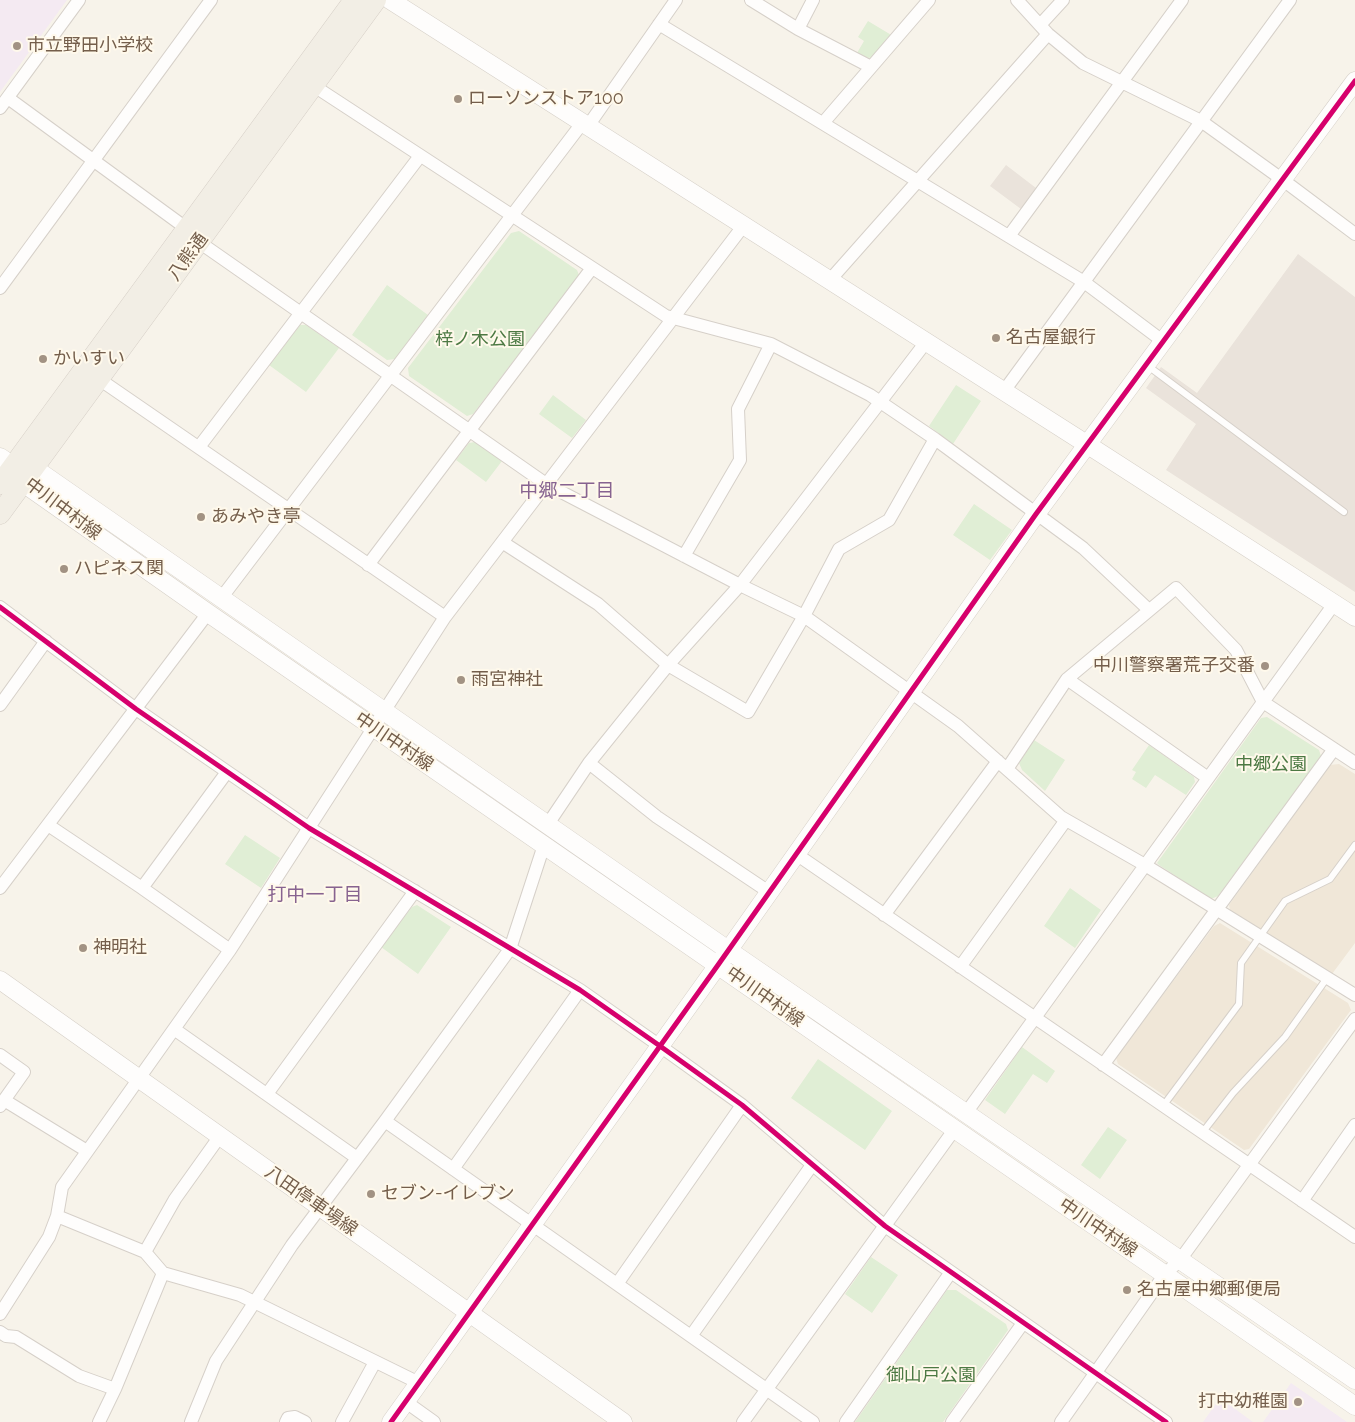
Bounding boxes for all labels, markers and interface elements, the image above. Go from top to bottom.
place label: 市立野田小学校 [27,35,153,57]
marker: 市立野田小学校 [11,40,23,52]
place label: ローソンストア100 [468,88,624,110]
marker: ローソンストア100 [452,93,464,105]
street label: 八熊通 [163,229,213,285]
place label: 名古屋銀行 [1006,327,1096,349]
park label: 梓ノ木公園 [435,329,525,351]
marker: 名古屋銀行 [990,332,1002,344]
place label: かいすい [53,348,125,370]
marker: かいすい [37,353,49,365]
street label: 中川中村線 [21,473,105,545]
district label: 中郷二丁目 [520,480,614,502]
place label: あみやき亭 [211,506,301,528]
marker: あみやき亭 [195,511,207,523]
place label: ハピネス関 [74,558,164,580]
marker: ハピネス関 [58,563,70,575]
place label: 中川警察署荒子交番 [1093,655,1255,677]
marker: 中川警察署荒子交番 [1259,660,1271,672]
place label: 雨宮神社 [471,669,543,691]
marker: 雨宮神社 [455,674,467,686]
street label: 中川中村線 [351,708,437,776]
park label: 中郷公園 [1235,754,1307,776]
district label: 打中一丁目 [268,884,362,906]
place label: 神明社 [93,937,147,959]
marker: 神明社 [77,942,89,954]
street label: 中川中村線 [722,962,808,1032]
street label: 八田停車場線 [261,1161,361,1241]
place label: セブン-イレブン [381,1183,515,1205]
marker: セブン-イレブン [365,1188,377,1200]
street label: 中川中村線 [1055,1194,1141,1262]
place label: 名古屋中郷郵便局 [1137,1279,1281,1301]
marker: 名古屋中郷郵便局 [1121,1284,1133,1296]
park label: 御山戸公園 [886,1365,976,1387]
place label: 打中幼稚園 [1198,1391,1288,1413]
marker: 打中幼稚園 [1292,1396,1304,1408]

